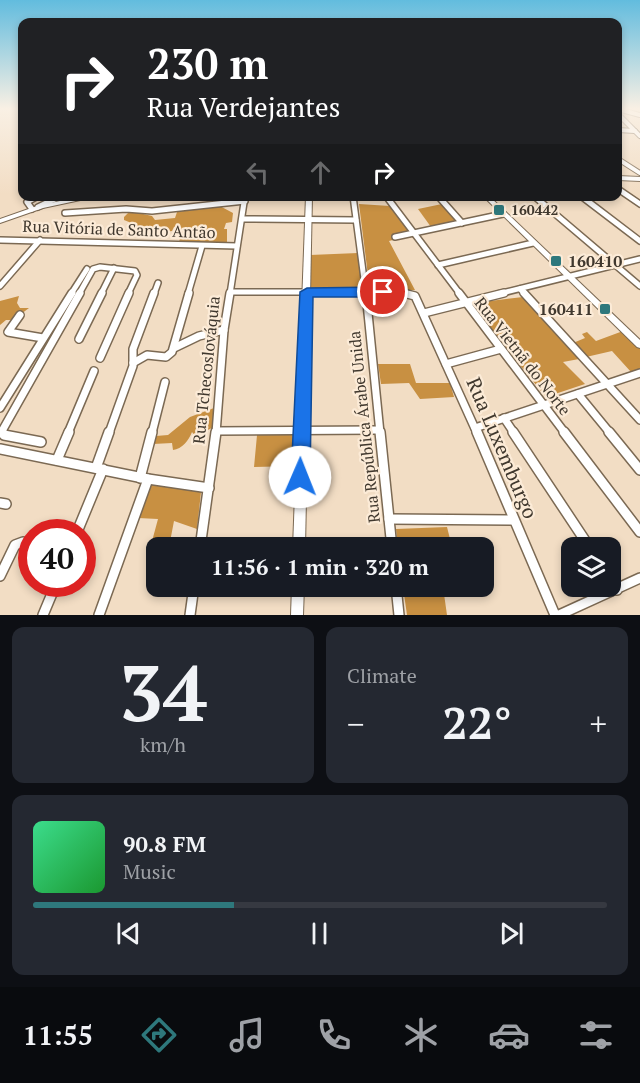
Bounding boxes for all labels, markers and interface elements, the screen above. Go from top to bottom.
text: 230 m [147,35,268,91]
icon: right [48,42,126,120]
text: Rua Verdejantes [147,89,340,125]
icon: left [241,156,274,189]
icon: ahead [304,156,337,189]
icon: right [367,156,400,189]
place label: 160442 [511,200,559,219]
marker: 160442 [492,203,506,217]
street label: Rua Vitória de Santo Antão [22,215,216,243]
place label: 160410 [568,250,622,272]
marker: 160410 [549,254,563,268]
pin [357,266,408,317]
icon: arrive [366,275,399,308]
street label: Rua Vietnã do Norte [470,292,576,420]
street label: Rua Tchecoslováquia [187,295,225,445]
place label: 160411 [539,298,593,320]
marker: 160411 [598,302,612,316]
street label: Rua República Árabe Unida [343,330,385,524]
street label: Rua Luxemburgo [461,373,544,522]
position arrow [268,445,332,509]
speed limit sign: 40 [18,519,96,597]
map controls [561,537,621,597]
button: layers [561,537,621,597]
text: 11:56 · 1 min · 320 m [211,552,429,581]
text: 34 [119,640,207,743]
text: Climate [347,662,417,689]
text: 22° [442,692,512,752]
text: − [347,702,365,745]
text: + [589,702,607,745]
text: km/h [140,731,186,758]
text: 90.8 FM [123,829,206,858]
text: Music [123,858,176,885]
icon: previous [112,917,145,950]
icon: pause [303,917,336,950]
icon: next [495,917,528,950]
icon: directions [138,1014,180,1056]
icon: music [226,1014,268,1056]
icon: phone [313,1014,355,1056]
icon: climate [400,1014,442,1056]
icon: car [488,1014,530,1056]
icon: filters [575,1014,617,1056]
text: 11:55 [23,1017,93,1053]

